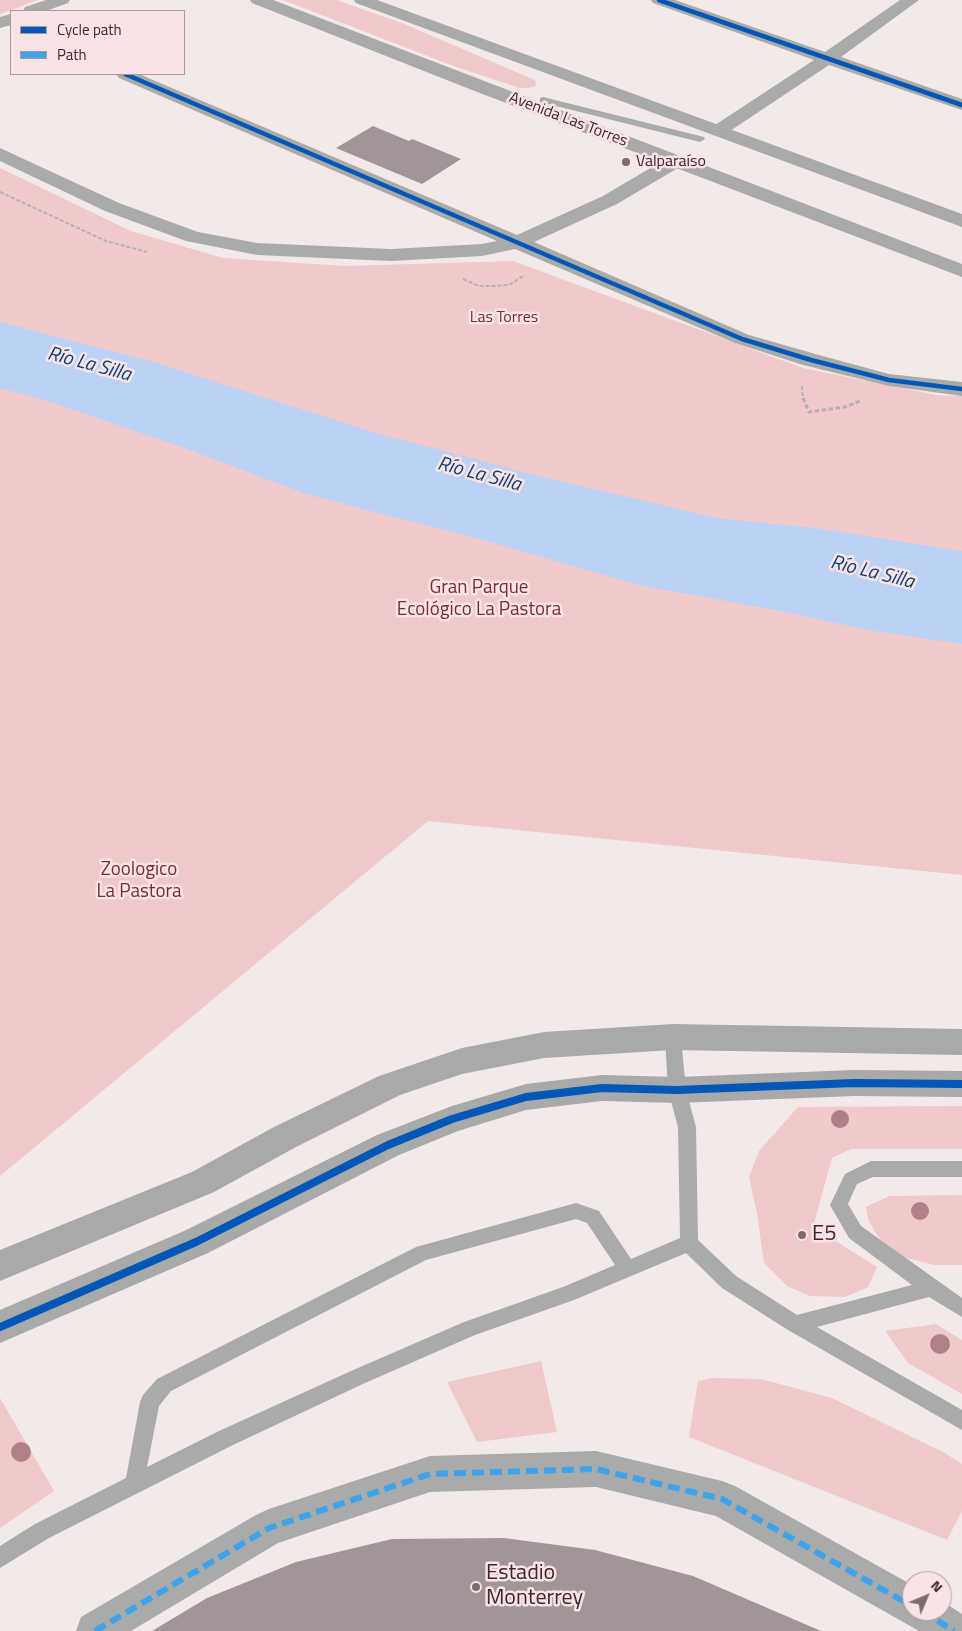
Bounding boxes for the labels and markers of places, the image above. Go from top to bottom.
place label: Valparaíso [636,152,706,172]
marker: Valparaíso [620,156,632,168]
place label: E5 [812,1222,836,1248]
marker: E5 [796,1229,808,1241]
place label: Estadio Monterrey [486,1561,583,1612]
marker: Estadio Monterrey [470,1581,482,1593]

